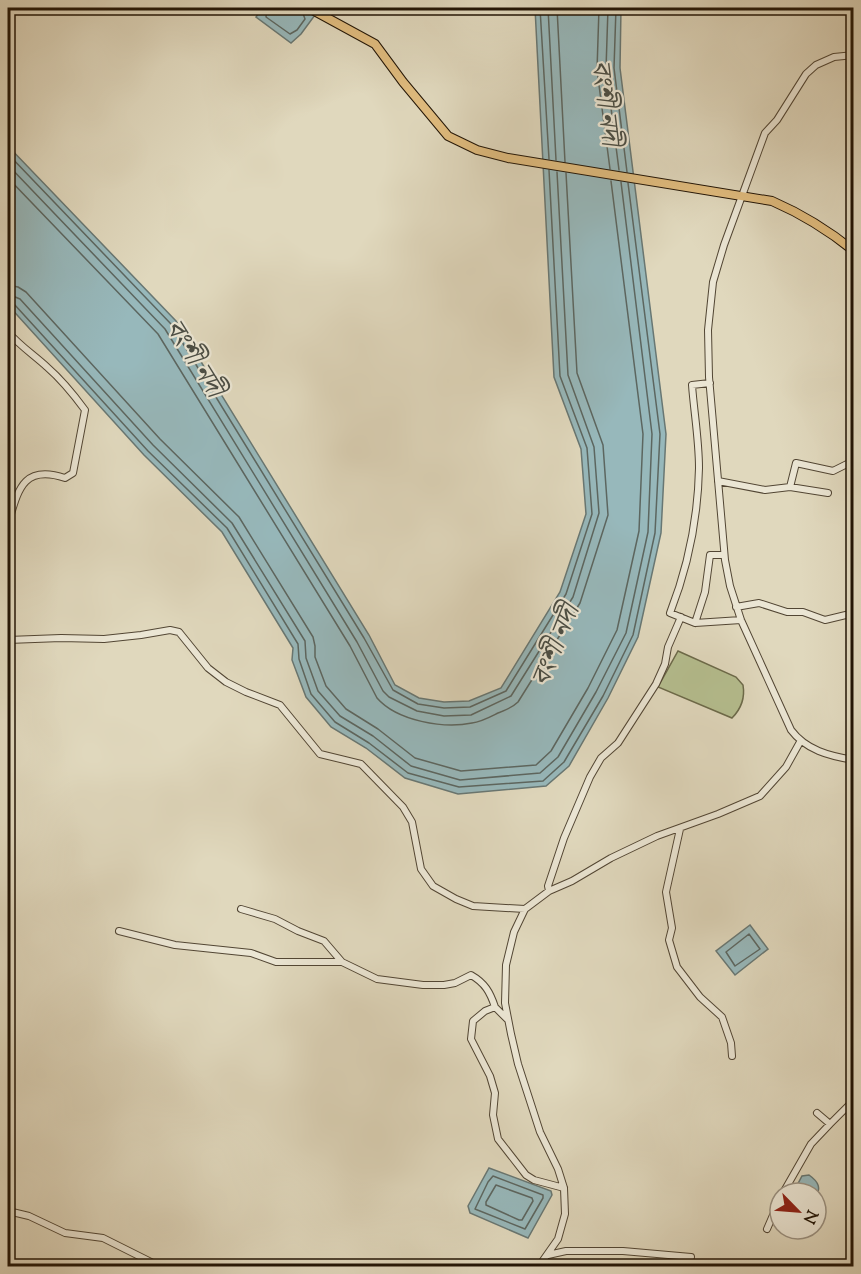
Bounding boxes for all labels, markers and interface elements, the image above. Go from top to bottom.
water label: বংশী নদী [579,58,629,151]
water label: বংশী নদী [154,313,234,409]
water label: বংশী নদী [523,596,592,693]
north arrow [768,1181,828,1241]
text: N [796,1206,822,1227]

